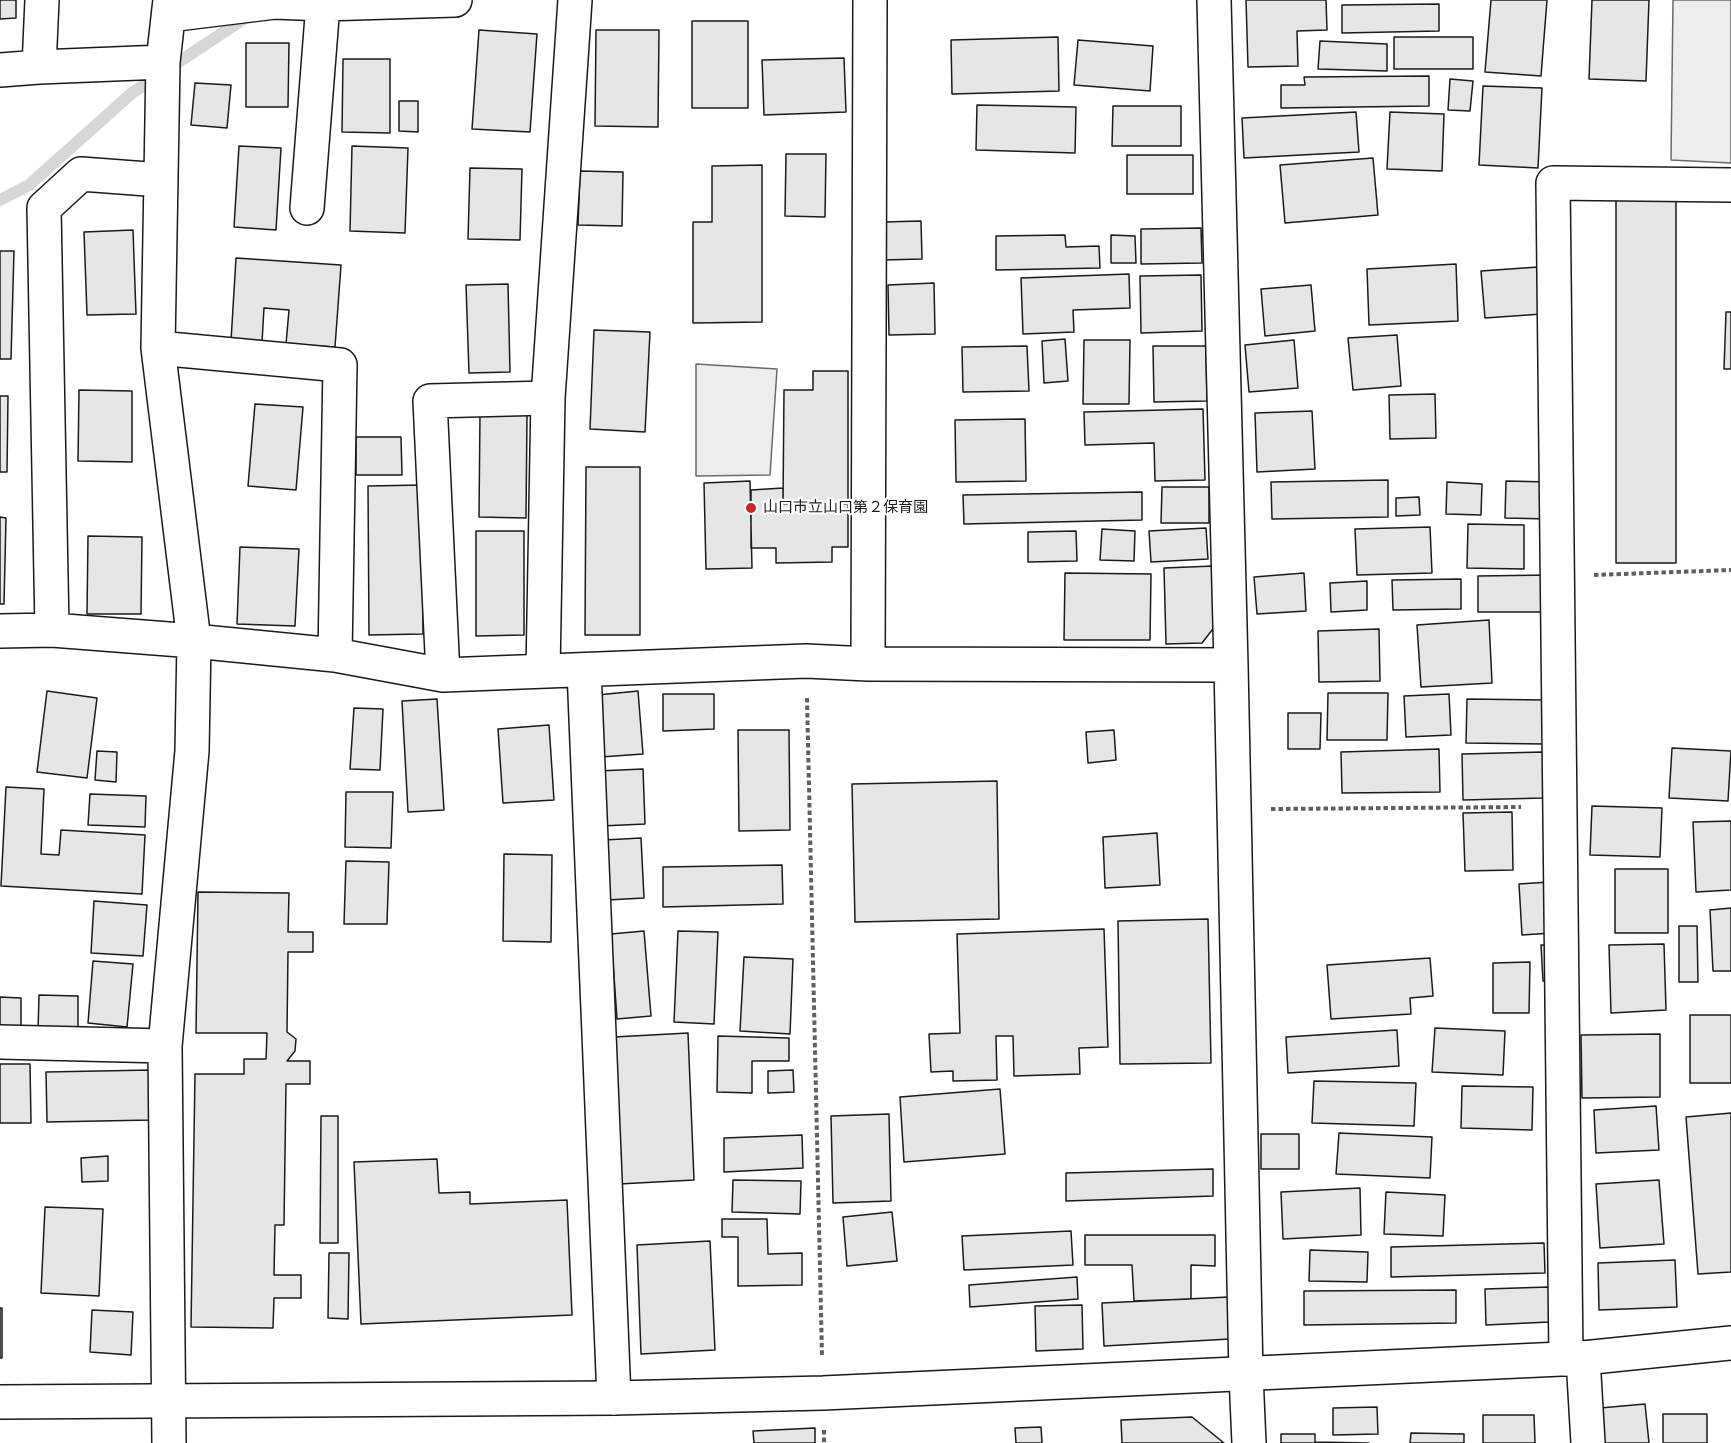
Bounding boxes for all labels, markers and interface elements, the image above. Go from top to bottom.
place label: 山口市立山口第２保育園 [763,499,928,517]
marker: 山口市立山口第２保育園 [744,501,758,515]

